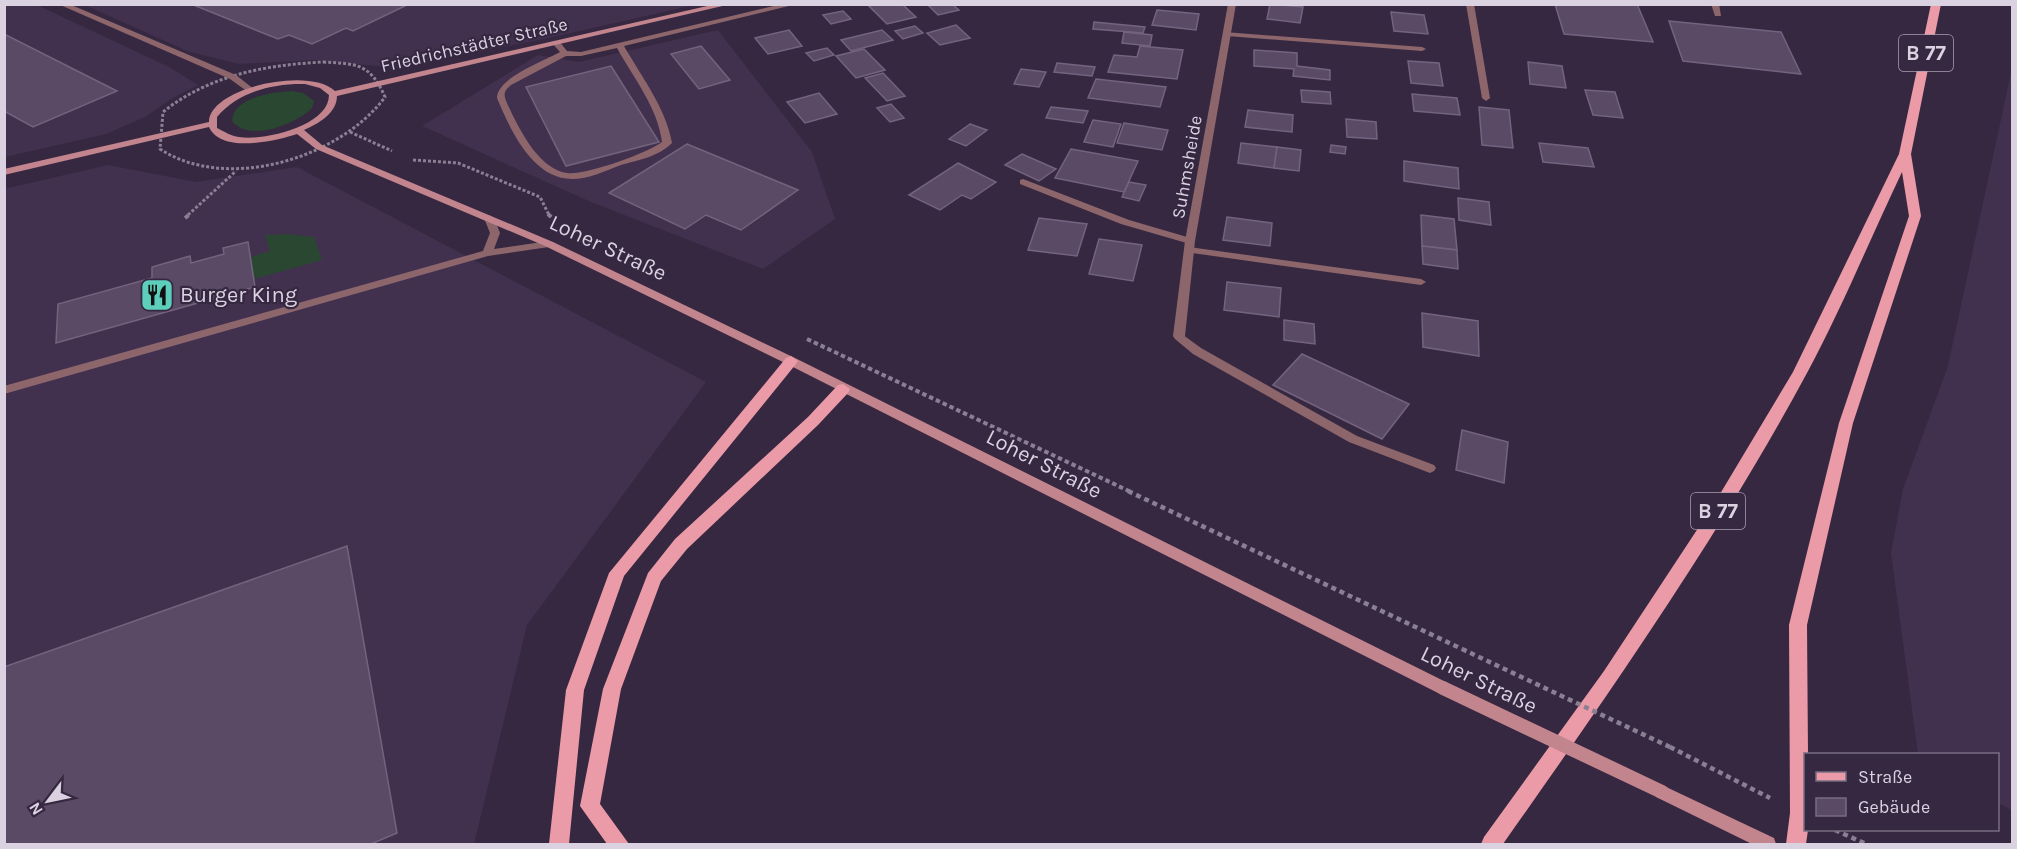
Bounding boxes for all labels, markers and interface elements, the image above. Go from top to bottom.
street label: Friedrichstädter Straße [378,13,570,77]
road number: B 77 [1899,35,1953,71]
street label: Suhmsheide [1167,114,1207,220]
street label: Loher Straße [545,209,671,287]
restaurant icon: Burger King [139,277,175,313]
place label: Burger King [180,282,298,308]
street label: Loher Straße [982,424,1106,504]
road number: B 77 [1691,493,1745,529]
street label: Loher Straße [1416,641,1542,719]
legend [1804,753,1999,831]
text: Straße [1858,766,1912,788]
north arrow [18,771,78,831]
text: Gebäude [1858,796,1930,818]
text: N [25,799,47,819]

